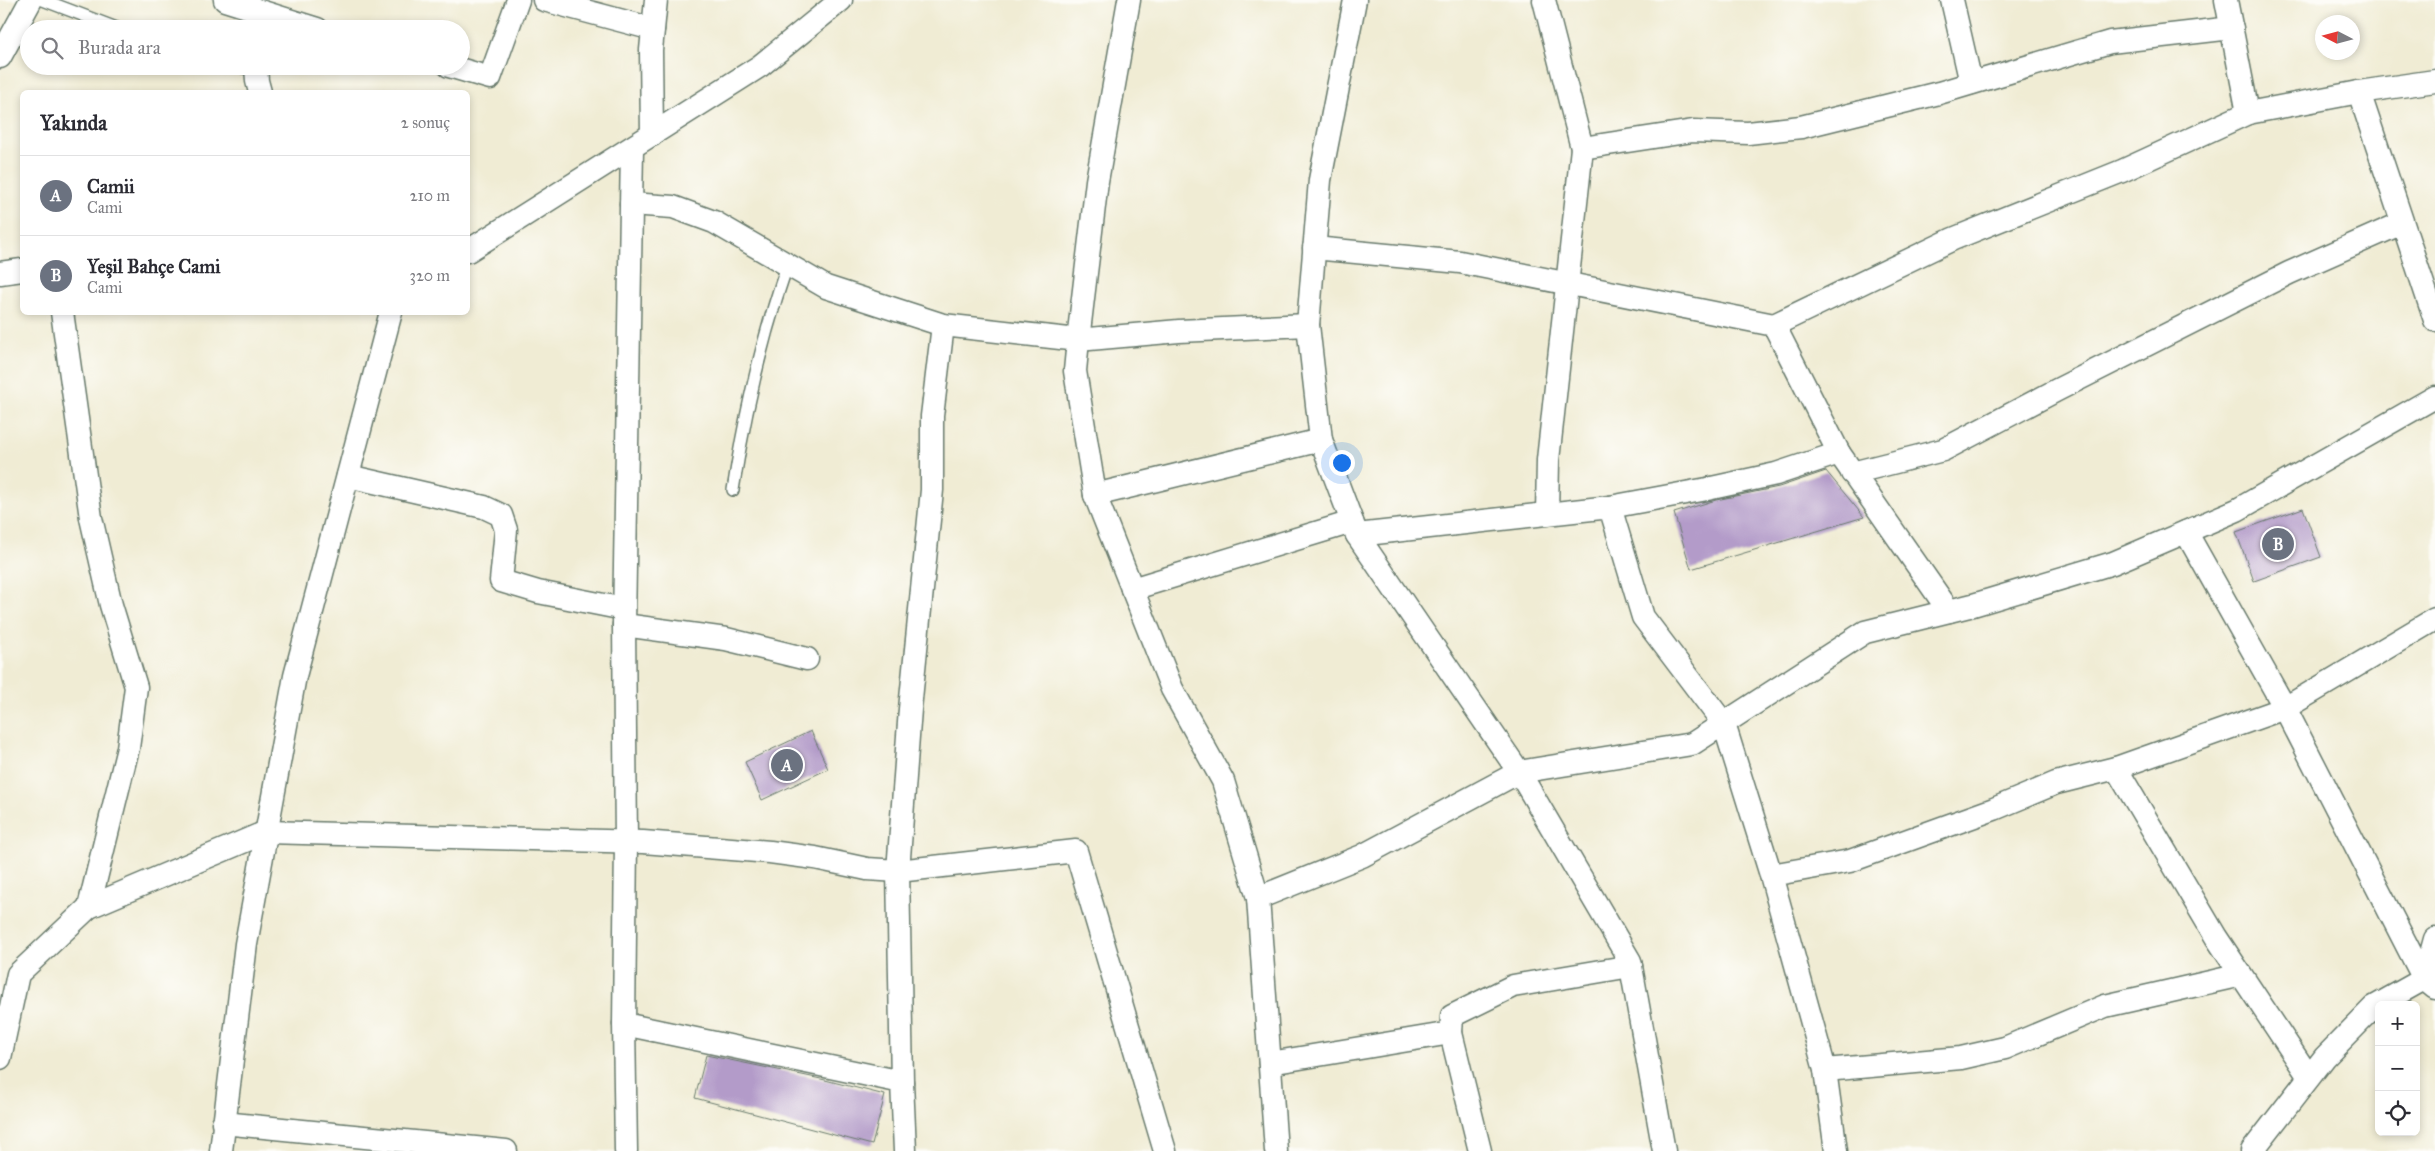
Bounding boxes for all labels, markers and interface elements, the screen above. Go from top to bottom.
north arrow [2315,15,2360,60]
search box [20,20,470,75]
icon: search [38,34,66,62]
text: Burada ara [78,36,161,59]
text: Yakında [40,110,107,136]
text: 2 sonuç [401,113,450,132]
text: Camii [87,175,134,198]
text: A [51,186,61,205]
text: 210 m [410,186,450,205]
text: Cami [87,198,123,217]
text: Yeşil Bahçe Cami [87,255,220,278]
text: B [51,266,61,285]
text: 320 m [410,266,450,285]
text: Cami [87,278,123,297]
your location [1329,450,1355,476]
pin: B [2262,525,2294,563]
pin: A [771,746,803,784]
map controls [2375,1001,2420,1136]
button: + [2375,1001,2420,1046]
button: − [2375,1046,2420,1091]
button: locate [2375,1091,2420,1136]

